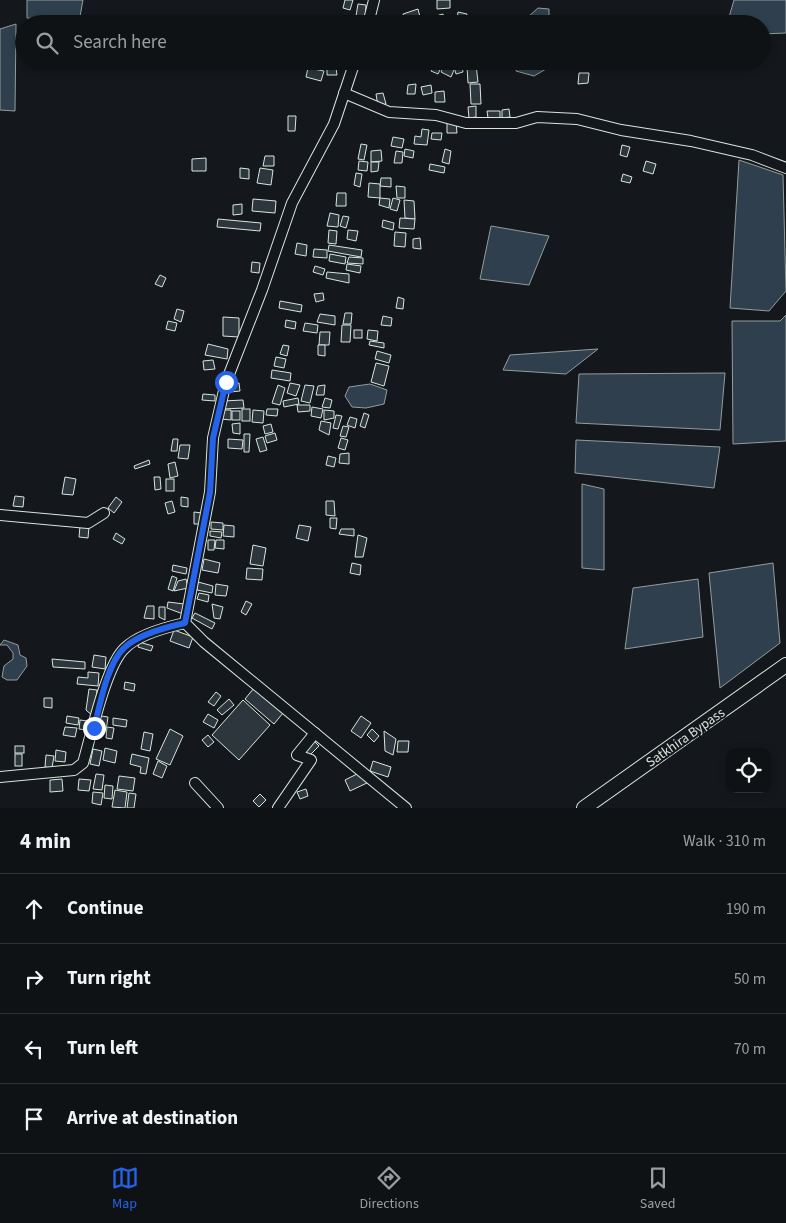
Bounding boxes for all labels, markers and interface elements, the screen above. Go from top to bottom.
search box [15,15,771,70]
icon: search [33,29,61,57]
text: Search here [73,29,167,56]
route start [215,371,238,394]
street label: Satkhira Bypass [642,703,729,773]
route end [83,717,106,740]
map controls [726,748,771,793]
button: locate [726,748,771,793]
text: 4 min [20,826,71,856]
text: Walk · 310 m [683,830,766,852]
icon: ahead [20,895,48,923]
text: Continue [67,895,144,922]
text: 190 m [726,898,766,920]
icon: right [20,965,48,993]
text: Turn right [67,965,151,992]
text: 50 m [734,968,766,990]
icon: left [20,1035,48,1063]
text: Turn left [67,1035,138,1062]
text: 70 m [734,1038,766,1060]
icon: arrive [20,1105,48,1133]
text: Arrive at destination [67,1105,238,1132]
tab: Map [111,1164,139,1214]
tab: Directions [360,1164,419,1214]
tab: Saved [640,1164,675,1214]

